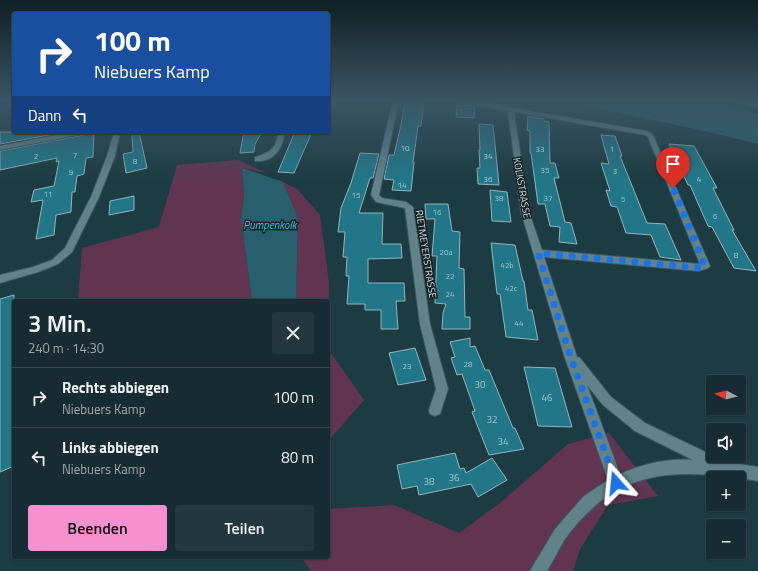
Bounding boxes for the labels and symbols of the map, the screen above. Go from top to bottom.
house number: 10 [401,142,410,154]
house number: 33 [536,143,544,155]
house number: 1 [610,143,614,155]
pin [656,147,690,188]
house number: 7 [73,149,77,161]
house number: 2 [34,150,38,162]
house number: 34 [484,150,493,162]
house number: 8 [133,155,138,167]
street label: KOLKSTRASSE [509,156,535,220]
house number: 35 [541,164,550,176]
house number: 3 [613,165,617,177]
house number: 9 [69,166,74,178]
house number: 36 [484,173,493,185]
house number: 4 [697,173,702,185]
house number: 14 [398,179,407,191]
house number: 11 [44,188,52,200]
house number: 15 [352,189,361,201]
house number: 38 [495,192,504,204]
house number: 37 [544,192,552,204]
house number: 5 [621,193,626,205]
house number: 16 [433,206,442,218]
street label: RIETMEYERSTRASSE [412,209,440,300]
house number: 6 [713,210,718,222]
water label: Pumpenkolk [243,217,298,233]
house number: 20a [440,246,452,258]
house number: 8 [734,249,739,261]
house number: 42b [500,259,514,271]
house number: 22 [446,270,454,282]
house number: 42c [505,282,518,294]
house number: 24 [446,288,455,300]
house number: 44 [515,317,524,329]
house number: 28 [464,358,473,370]
house number: 23 [403,360,411,372]
north arrow [706,375,746,415]
house number: 30 [474,377,486,392]
house number: 46 [541,390,553,405]
house number: 32 [486,412,498,427]
house number: 34 [497,434,509,449]
position arrow [595,462,637,504]
house number: 36 [448,470,460,485]
house number: 38 [423,474,435,489]

